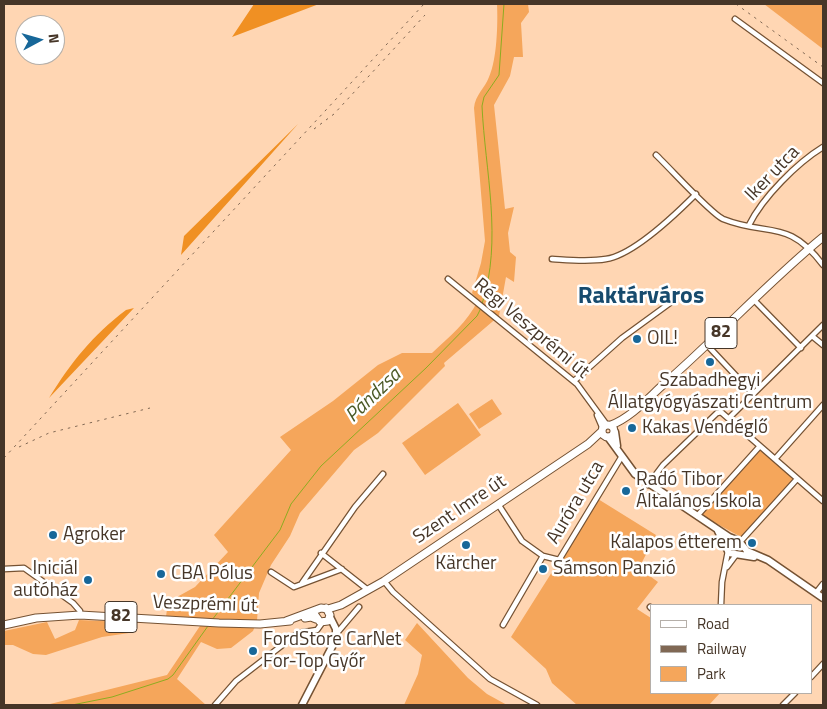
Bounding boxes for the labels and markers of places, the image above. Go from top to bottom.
place label: OIL! [647,328,678,350]
marker: OIL! [631,333,643,345]
marker: Szabadhegyi Állatgyógyászati Centrum [704,356,716,368]
place label: Szabadhegyi Állatgyógyászati Centrum [608,370,812,414]
place label: Kakas Vendéglő [642,417,768,439]
marker: Kakas Vendéglő [626,422,638,434]
place label: Radó Tibor Általános Iskola [636,469,761,513]
marker: Radó Tibor Általános Iskola [620,485,632,497]
place label: Agroker [63,524,125,546]
marker: Agroker [47,529,59,541]
place label: Kalapos étterem [610,532,742,554]
marker: Kalapos étterem [746,537,758,549]
marker: Kärcher [460,539,472,551]
place label: Kärcher [435,553,497,575]
place label: Iniciál autóház [13,558,78,602]
place label: Sámson Panzió [553,558,676,580]
place label: CBA Pólus [171,563,253,585]
marker: Sámson Panzió [537,563,549,575]
marker: CBA Pólus [155,568,167,580]
marker: Iniciál autóház [82,574,94,586]
place label: FordStore CarNet For-Top Győr [263,629,401,673]
marker: FordStore CarNet For-Top Győr [247,645,259,657]

